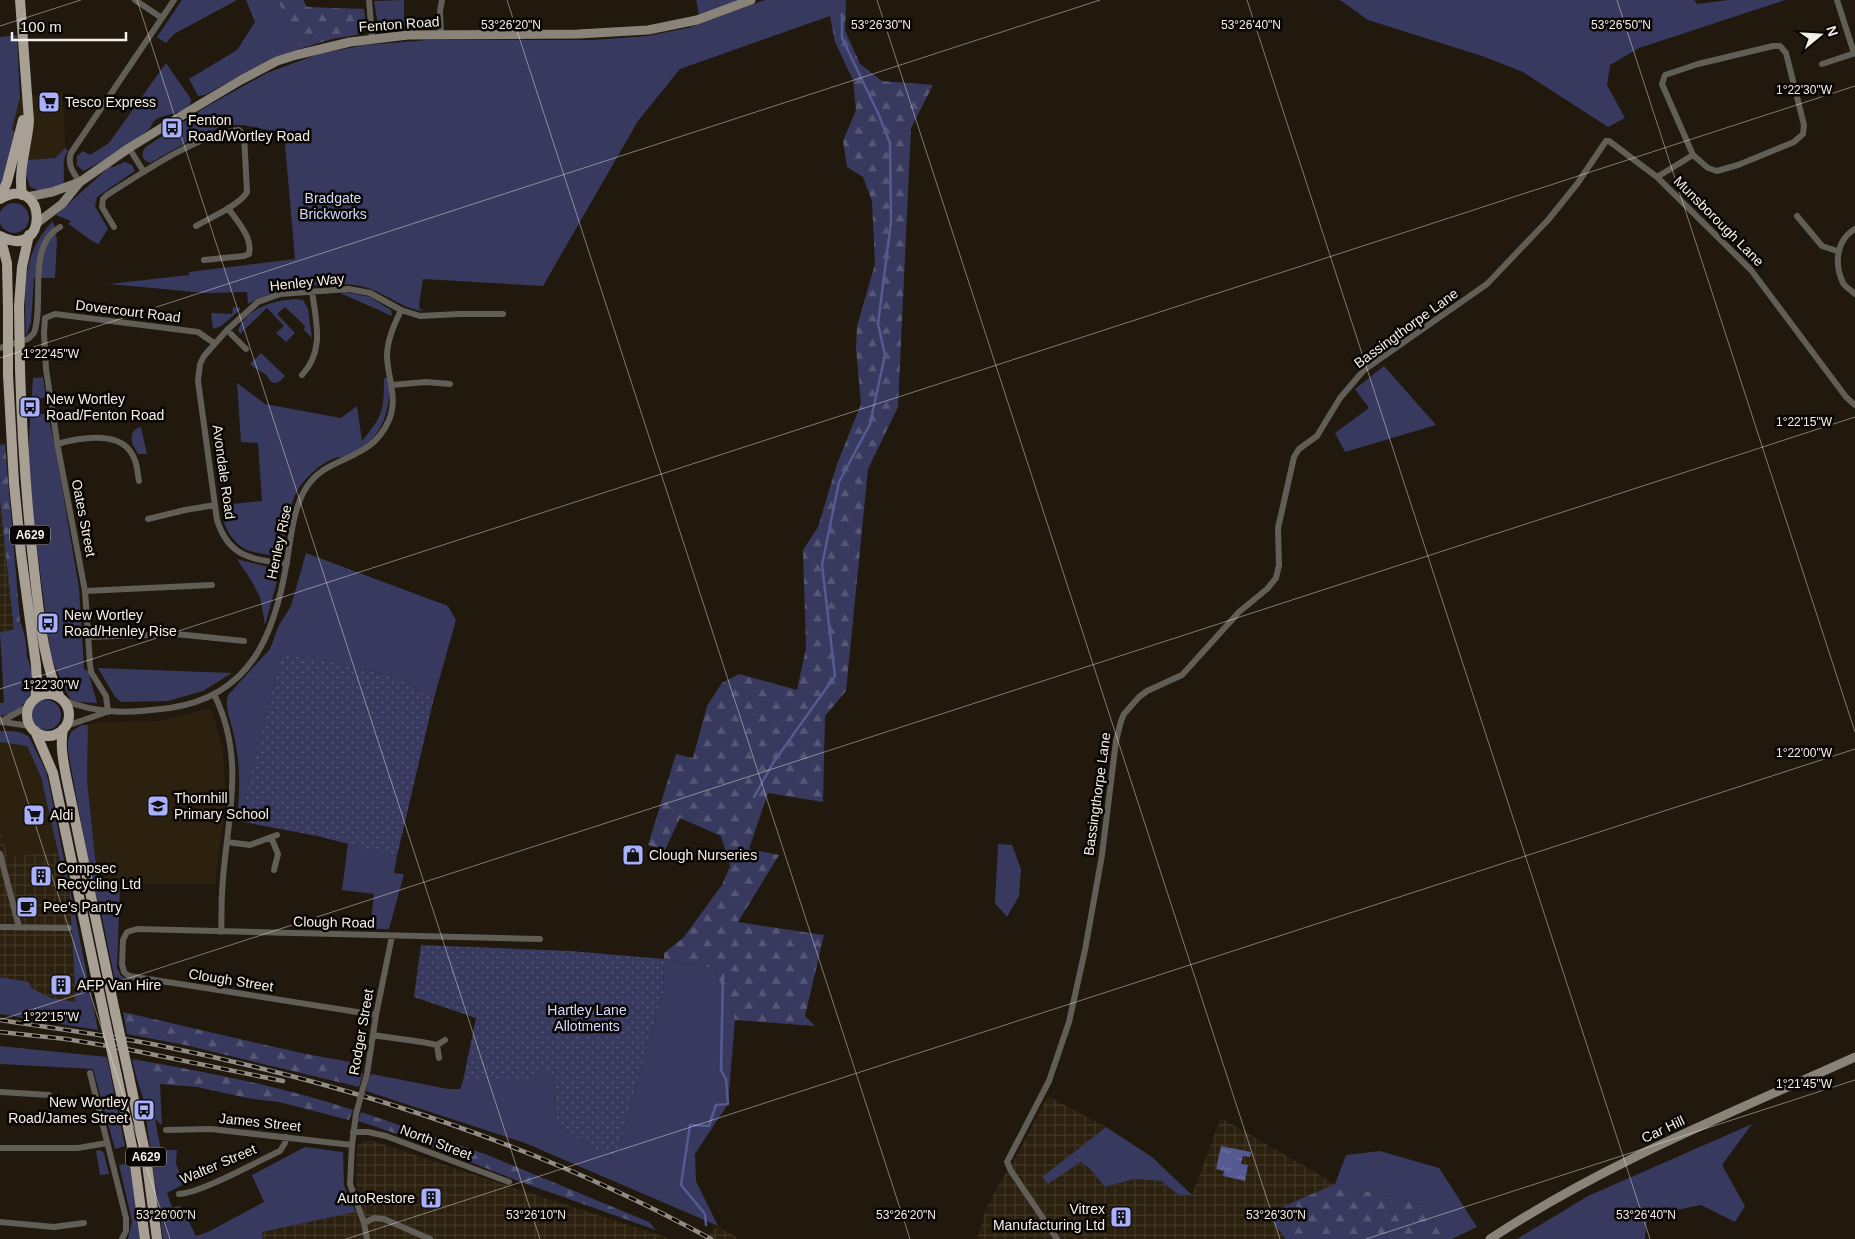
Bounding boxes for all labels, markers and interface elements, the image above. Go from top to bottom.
scale bar [12,10,126,42]
north arrow [1795,10,1845,60]
street label: Fenton Road [358,13,440,35]
text: 100 m [20,18,62,35]
text: 53°26'20"N [481,18,541,32]
text: 53°26'30"N [851,18,911,32]
text: 53°26'40"N [1221,18,1281,32]
text: 53°26'50"N [1591,18,1651,32]
text: N [1823,24,1842,38]
text: 1°22'30"W [1776,83,1833,97]
supermarket icon: Tesco Express [37,90,61,114]
place label: Tesco Express [65,94,156,110]
place label: Fenton Road/Wortley Road [188,112,310,144]
bus stop icon: Fenton Road/Wortley Road [160,116,184,140]
street label: Munsborough Lane [1671,173,1767,269]
park label: Bradgate Brickworks [299,190,367,222]
street label: Henley Way [269,270,345,294]
street label: Bassingthorpe Lane [1351,285,1461,371]
street label: Dovercourt Road [75,297,181,325]
text: 1°22'45"W [23,347,80,361]
place label: New Wortley Road/Fenton Road [46,391,164,423]
bus stop icon: New Wortley Road/Fenton Road [18,395,42,419]
text: 1°22'15"W [1776,415,1833,429]
street label: Avondale Road [209,424,239,520]
street label: Oates Street [69,478,99,558]
street label: Henley Rise [263,503,295,581]
road number: A629 [10,526,50,544]
place label: New Wortley Road/Henley Rise [64,607,177,639]
bus stop icon: New Wortley Road/Henley Rise [36,611,60,635]
text: 1°22'30"W [23,678,80,692]
street label: Bassingthorpe Lane [1080,731,1114,857]
text: 1°22'00"W [1776,746,1833,760]
place label: Thornhill Primary School [174,790,269,822]
school or university icon: Thornhill Primary School [146,794,170,818]
supermarket icon: Aldi [22,803,46,827]
place label: Aldi [50,807,73,823]
shop icon: Clough Nurseries [621,843,645,867]
place label: Clough Nurseries [649,847,757,863]
place label: Compsec Recycling Ltd [57,860,141,892]
building icon: Compsec Recycling Ltd [29,864,53,888]
cafe icon: Pee's Pantry [15,895,39,919]
place label: Pee's Pantry [43,899,122,915]
street label: Clough Road [293,913,375,931]
street label: Clough Street [187,965,275,995]
building icon: AFP Van Hire [49,973,73,997]
place label: AFP Van Hire [77,977,162,993]
street label: Rodger Street [346,988,376,1076]
park label: Hartley Lane Allotments [547,1002,627,1034]
text: 1°22'15"W [23,1010,80,1024]
text: 1°21'45"W [1776,1077,1833,1091]
place label: New Wortley Road/James Street [8,1094,128,1126]
bus stop icon: New Wortley Road/James Street [132,1098,156,1122]
street label: James Street [218,1110,302,1134]
street label: Car Hill [1639,1112,1687,1146]
street label: North Street [398,1121,474,1163]
street label: Walter Street [178,1141,259,1187]
road number: A629 [126,1148,166,1166]
building icon: AutoRestore [419,1186,443,1210]
place label: AutoRestore [337,1190,415,1206]
place label: Vitrex Manufacturing Ltd [993,1201,1105,1233]
building icon: Vitrex Manufacturing Ltd [1109,1205,1133,1229]
text: 53°26'00"N [136,1208,196,1222]
text: 53°26'10"N [506,1208,566,1222]
text: 53°26'20"N [876,1208,936,1222]
text: 53°26'30"N [1246,1208,1306,1222]
text: 53°26'40"N [1616,1208,1676,1222]

